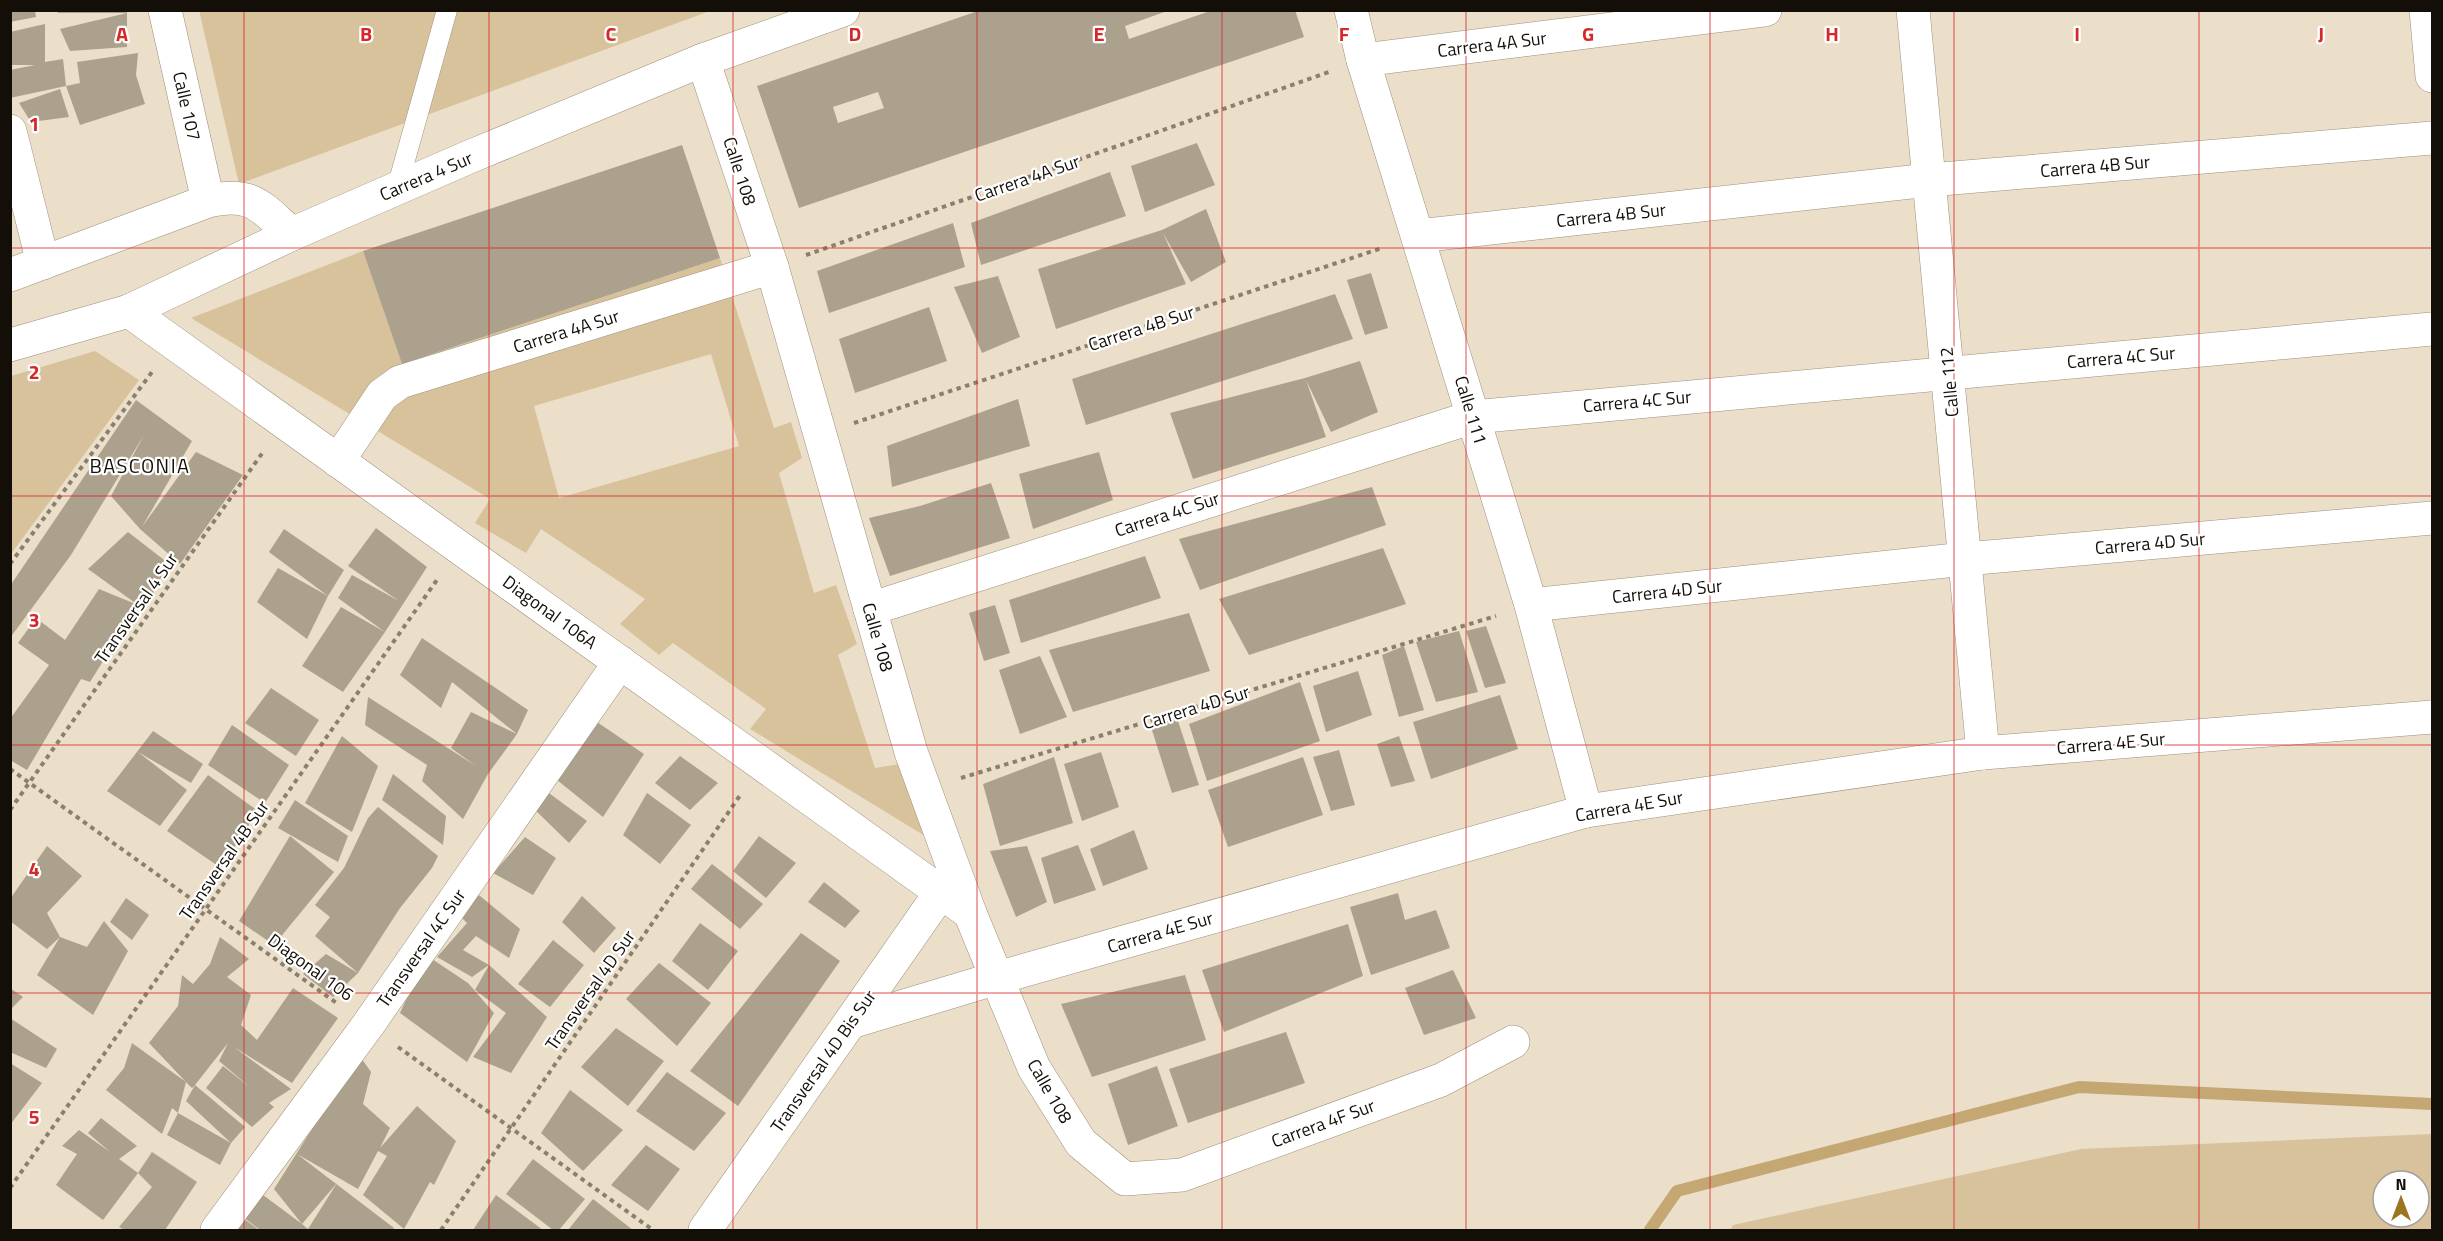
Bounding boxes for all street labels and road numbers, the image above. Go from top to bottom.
street label: Carrera 4A Sur [1436,24,1548,64]
street label: Calle 107 [166,69,208,143]
street label: Calle 108 [716,133,764,209]
street label: Carrera 4 Sur [375,144,477,208]
street label: Carrera 4A Sur [971,147,1083,209]
street label: Carrera 4B Sur [2039,148,2151,184]
street label: Carrera 4B Sur [1555,196,1667,234]
street label: Carrera 4B Sur [1084,298,1198,358]
street label: Carrera 4A Sur [510,302,622,360]
street label: Carrera 4C Sur [2066,339,2176,375]
street label: Calle 112 [1932,346,1966,418]
street label: Calle 111 [1448,372,1494,448]
street label: Carrera 4C Sur [1582,383,1692,419]
street label: Carrera 4C Sur [1111,484,1223,544]
street label: Carrera 4D Sur [2094,525,2206,561]
street label: Transversal 4 Sur [88,547,184,669]
street label: Diagonal 106A [497,568,603,656]
street label: Carrera 4D Sur [1611,572,1723,610]
street label: Calle 108 [855,599,901,675]
street label: Carrera 4D Sur [1139,678,1253,736]
street label: Carrera 4E Sur [2056,725,2166,761]
street label: Carrera 4E Sur [1573,783,1685,829]
street label: Transversal 4B Sur [172,794,276,926]
street label: Transversal 4C Sur [370,883,472,1013]
street label: Carrera 4E Sur [1104,904,1216,960]
street label: Transversal 4D Sur [538,924,642,1056]
street label: Diagonal 106 [262,927,360,1007]
street label: Transversal 4D Bis Sur [763,984,883,1138]
street label: Calle 108 [1021,1054,1079,1128]
street label: Carrera 4F Sur [1267,1092,1379,1154]

